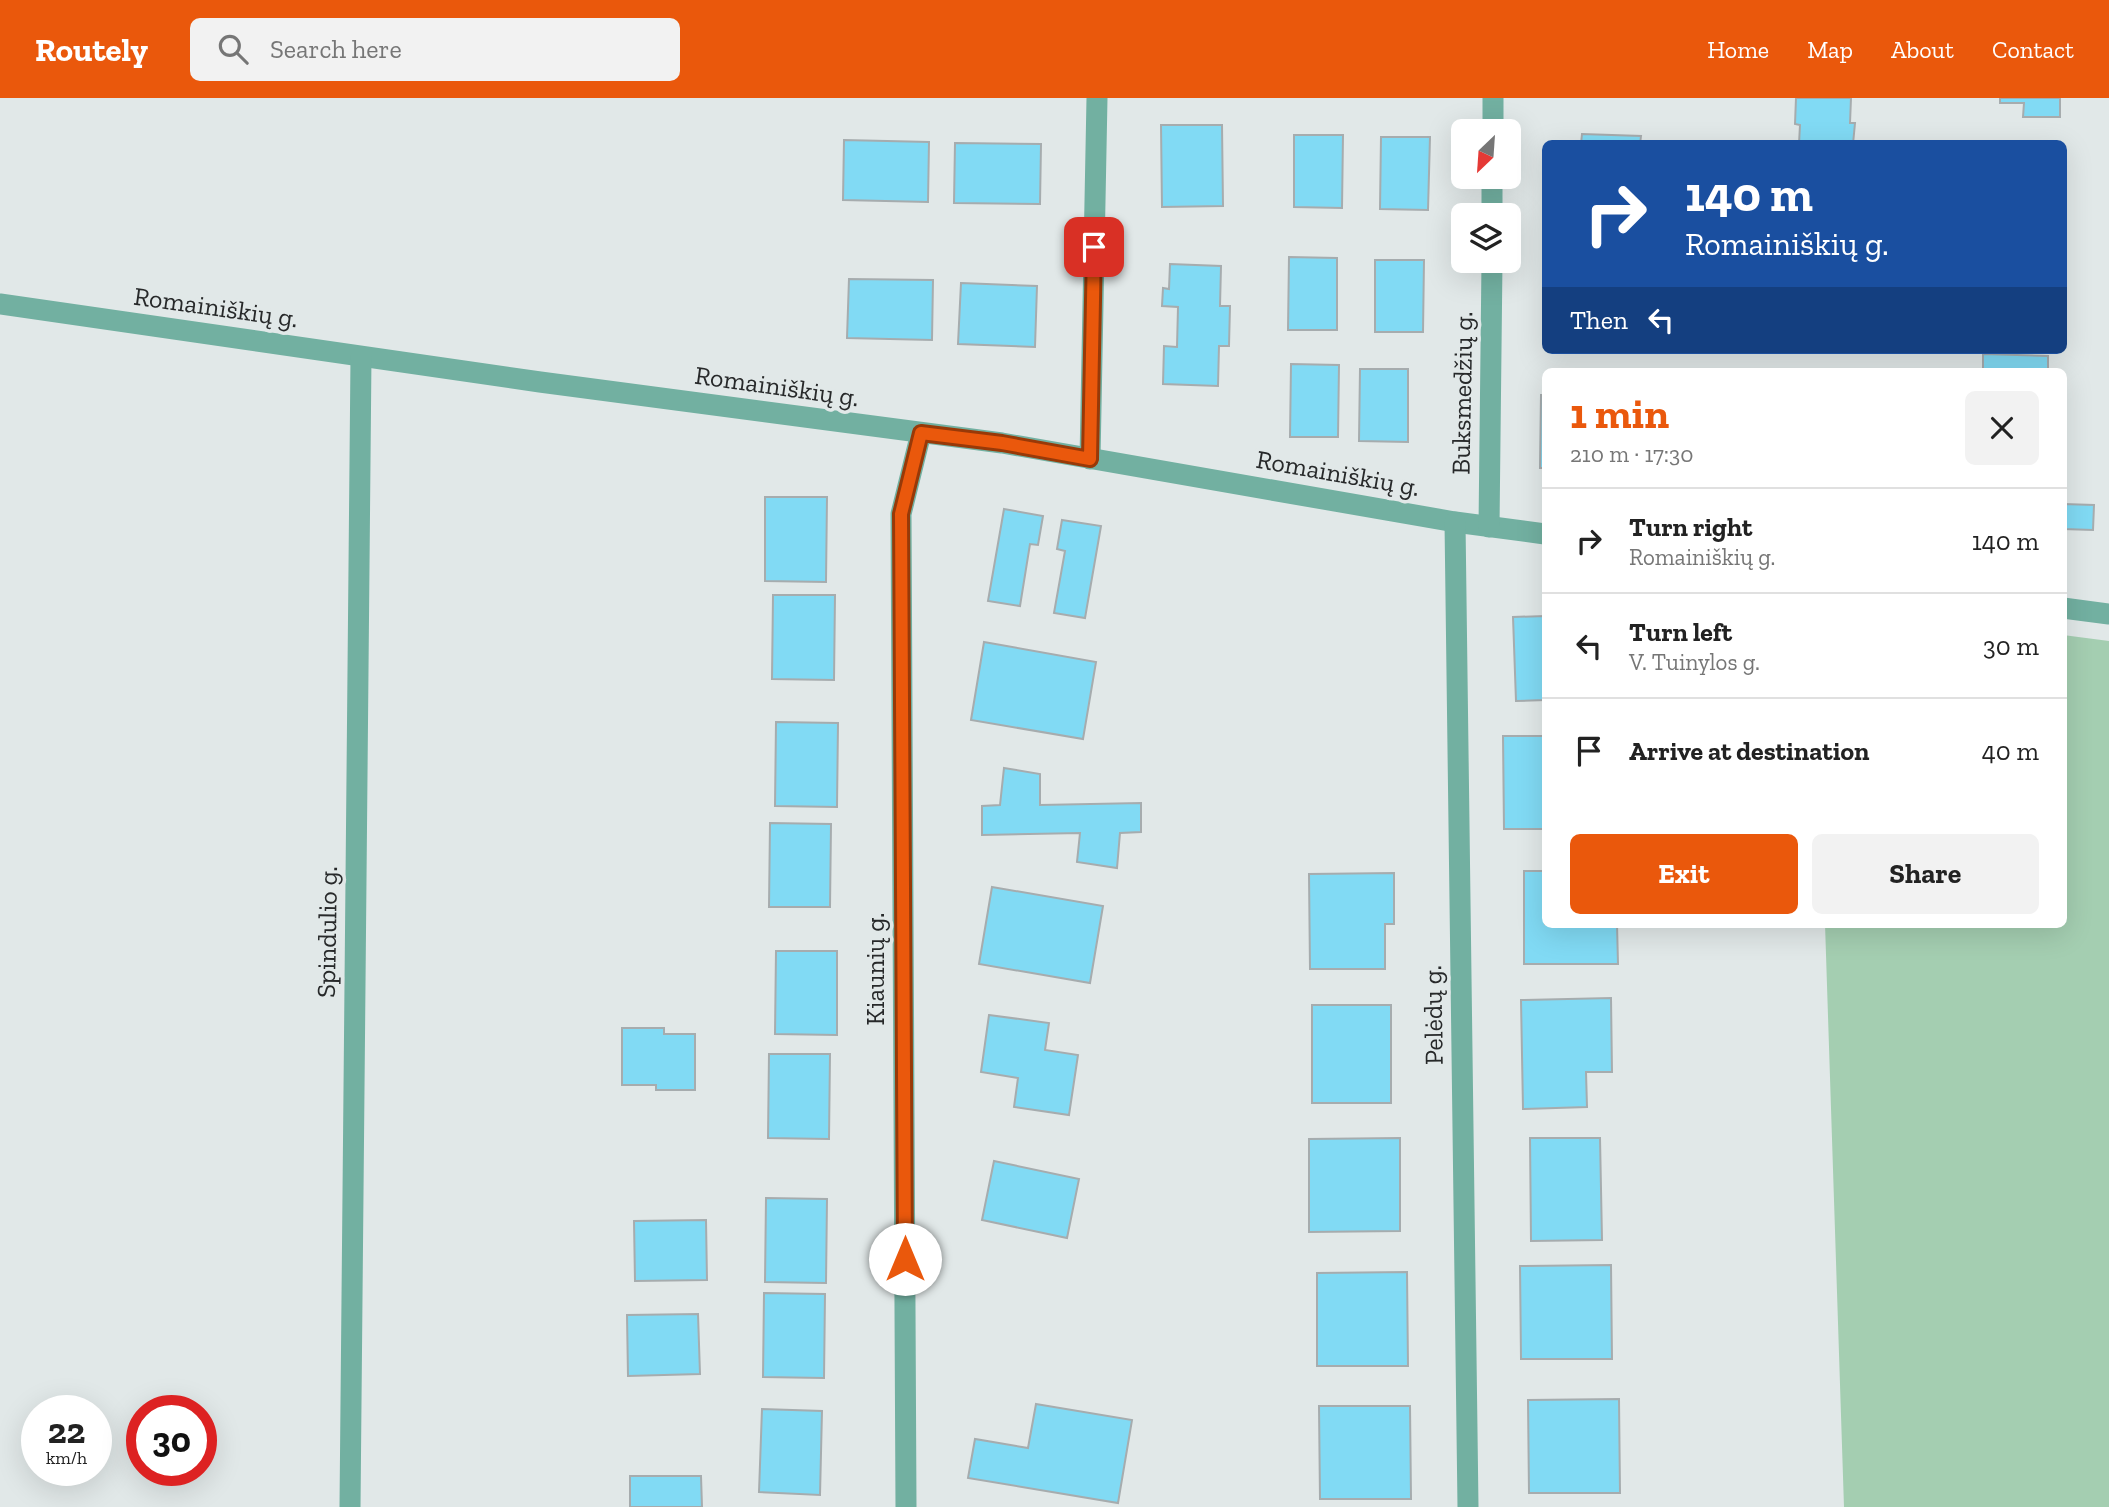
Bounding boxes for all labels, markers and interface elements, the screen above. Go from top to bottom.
search box [190,18,680,81]
text: Routely [35,30,148,69]
icon: search [214,30,252,68]
text: Search here [270,33,402,65]
text: Home [1707,35,1769,64]
text: Map [1807,35,1853,64]
text: About [1891,35,1954,64]
text: Contact [1992,35,2074,64]
north arrow [1451,119,1521,189]
map controls [1451,119,1521,273]
text: 140 m [1685,165,1813,224]
icon: right [1570,168,1661,259]
button: layers [1451,203,1521,273]
pin [1064,217,1124,277]
text: Romainiškių g. [1685,225,1889,263]
icon: arrive [1075,228,1113,266]
street label: Romainiškių g. [132,280,300,334]
icon: left [1642,301,1680,339]
text: Then [1570,304,1628,336]
street label: Buksmedžių g. [1445,311,1479,475]
street label: Romainiškių g. [693,359,861,413]
text: 1 min [1570,388,1669,439]
button: close [1965,391,2039,465]
text: 210 m · 17:30 [1570,440,1693,468]
street label: Romainiškių g. [1254,443,1422,503]
text: Turn right [1629,511,1752,543]
icon: right [1570,522,1608,560]
text: 140 m [1972,525,2039,557]
text: Romainiškių g. [1629,543,1775,571]
text: Turn left [1629,616,1732,648]
icon: left [1570,627,1608,665]
text: 30 m [1983,630,2039,662]
text: V. Tuinylos g. [1629,648,1760,676]
icon: arrive [1570,732,1608,770]
text: Arrive at destination [1629,735,1869,767]
text: 40 m [1982,735,2039,767]
button: Exit [1570,834,1798,914]
button: Share [1812,834,2039,914]
street label: Spindulio g. [310,866,344,998]
street label: Kiaunių g. [859,912,891,1026]
street label: Pelėdų g. [1416,965,1450,1065]
position arrow [868,1222,942,1296]
speed limit sign: 30 [126,1395,217,1486]
text: 22 [48,1410,85,1452]
text: km/h [46,1447,87,1469]

